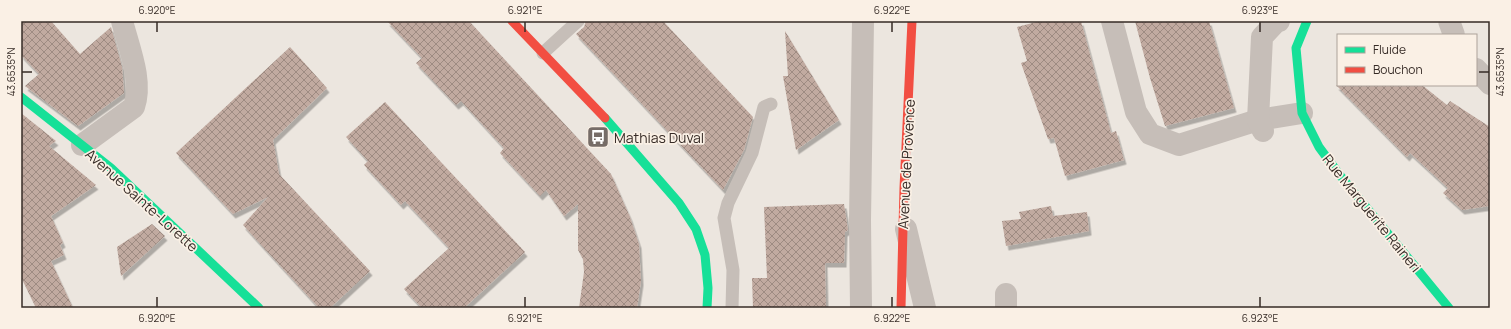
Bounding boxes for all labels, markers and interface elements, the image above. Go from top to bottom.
text: 6.920°E [139,3,176,17]
text: 6.921°E [508,3,543,17]
text: 6.922°E [874,3,911,17]
text: 6.923°E [1242,3,1278,17]
legend [1337,34,1477,86]
text: Fluide [1373,41,1406,58]
text: 43.6535°N [4,48,18,96]
text: 43.6535°N [1493,48,1507,96]
text: Bouchon [1373,61,1423,78]
street label: Avenue de Provence [893,99,919,229]
bus stop icon: Mathias Duval [585,124,611,150]
place label: Mathias Duval [614,128,704,147]
street label: Avenue Sainte-Lorette [82,144,202,256]
street label: Rue Marguerite Raineri [1319,150,1425,276]
text: 6.920°E [139,311,176,325]
text: 6.921°E [508,311,543,325]
text: 6.922°E [874,311,911,325]
text: 6.923°E [1242,311,1278,325]

